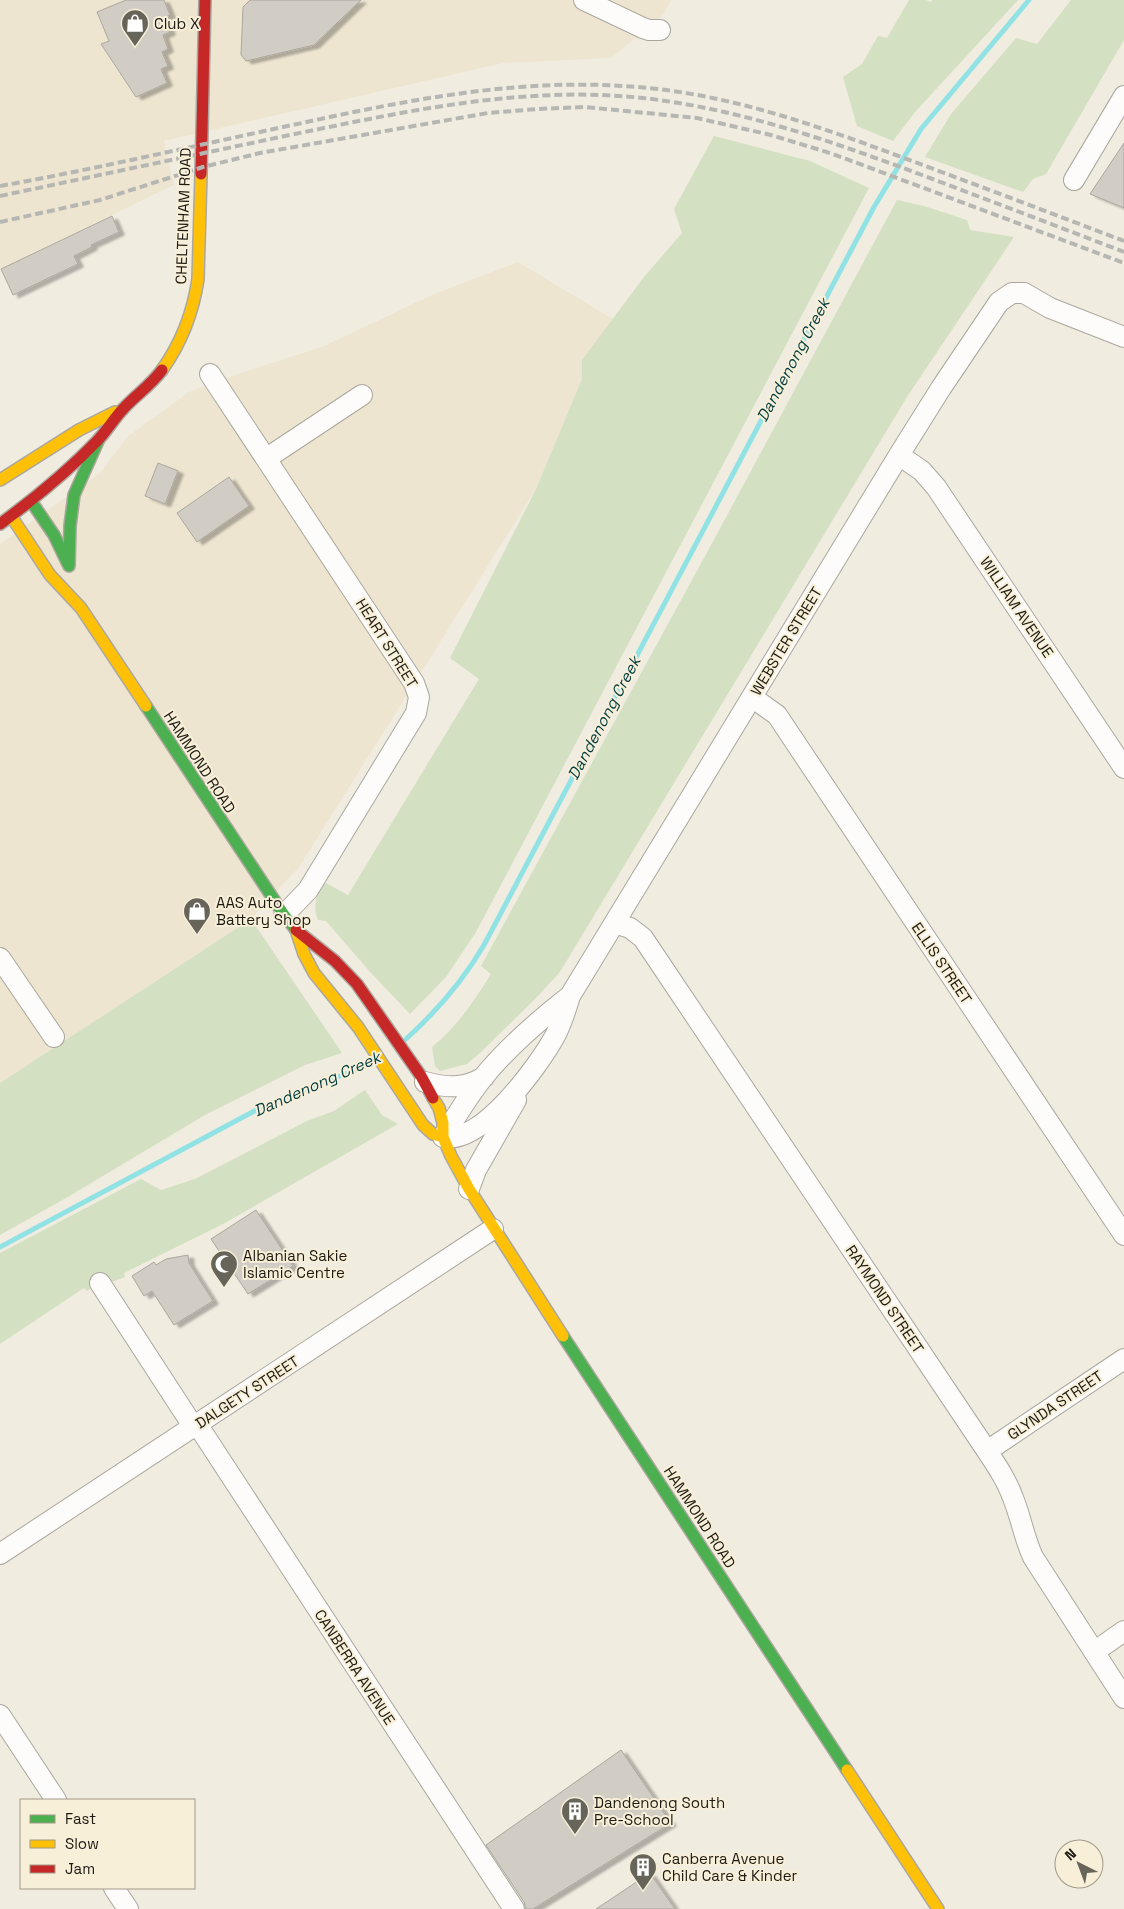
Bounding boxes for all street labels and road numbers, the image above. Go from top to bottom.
street label: CHELTENHAM ROAD [171,147,195,285]
street label: WILLIAM AVENUE [976,553,1058,661]
street label: WEBSTER STREET [746,583,826,699]
street label: HEART STREET [352,595,422,691]
street label: HAMMOND ROAD [160,707,240,817]
street label: ELLIS STREET [908,919,976,1008]
street label: RAYMOND STREET [842,1241,928,1357]
street label: DALGETY STREET [192,1351,303,1433]
street label: GLYNDA STREET [1004,1366,1106,1444]
street label: HAMMOND ROAD [660,1462,740,1572]
street label: CANBERRA AVENUE [311,1606,399,1728]

